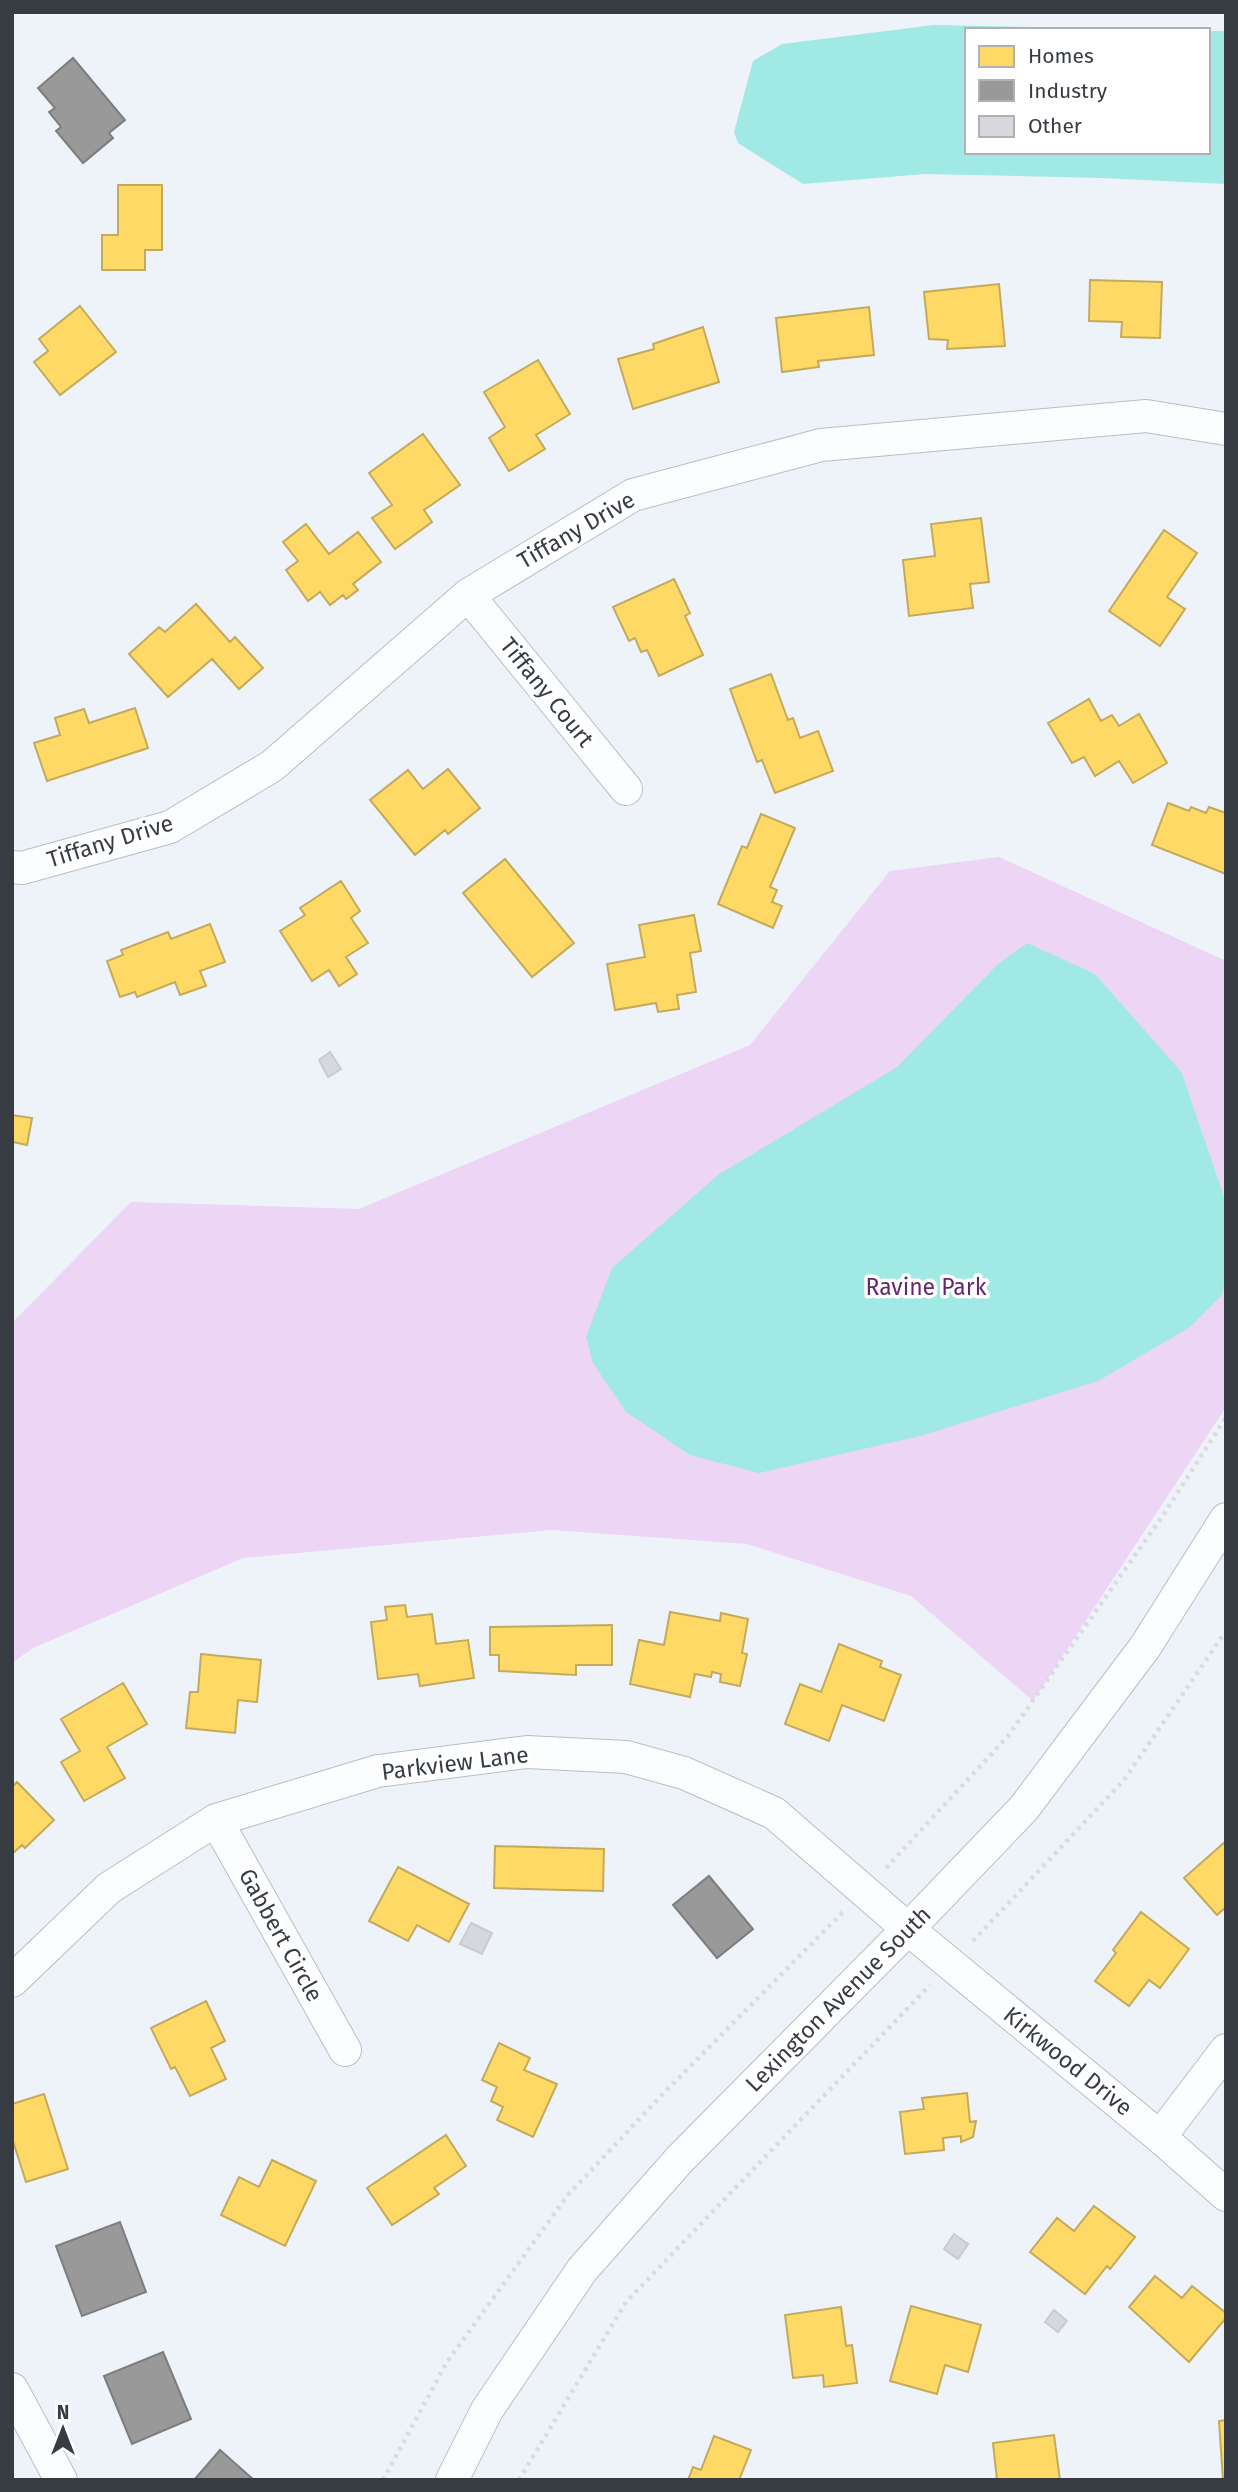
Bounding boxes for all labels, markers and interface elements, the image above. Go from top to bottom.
legend [965,28,1210,154]
text: Homes [1028,43,1094,69]
text: Industry [1028,78,1108,104]
text: Other [1028,113,1082,139]
street label: Tiffany Drive [513,485,639,575]
street label: Tiffany Court [494,632,600,753]
street label: Tiffany Drive [44,809,176,873]
park label: Ravine Park [865,1273,987,1301]
street label: Parkview Lane [380,1740,530,1786]
street label: Gabbert Circle [233,1864,329,2006]
street label: Lexington Avenue South [739,1900,937,2098]
street label: Kirkwood Drive [998,2000,1138,2122]
north arrow [28,2394,98,2464]
text: N [57,2401,69,2424]

